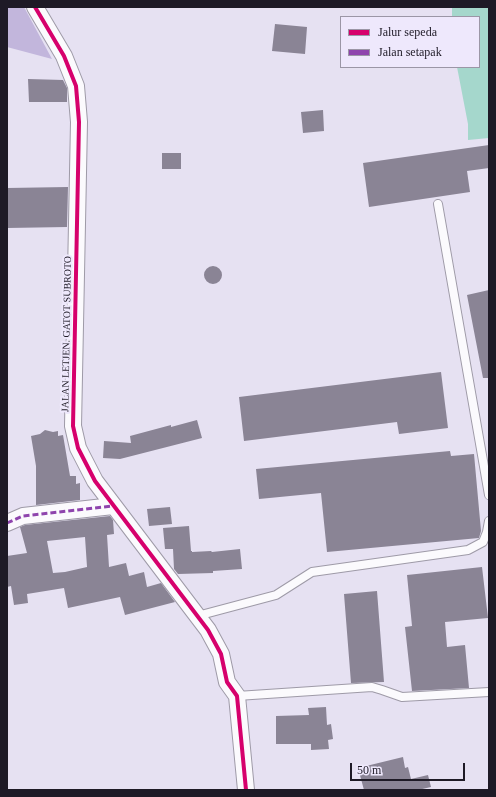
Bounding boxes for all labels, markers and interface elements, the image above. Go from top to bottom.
legend [340,16,480,68]
text: Jalur sepeda [378,25,437,39]
text: Jalan setapak [378,45,442,59]
street label: JALAN LETJEN. GATOT SUBROTO [60,256,74,412]
scale bar [352,755,467,781]
text: 50 m [357,763,381,777]

